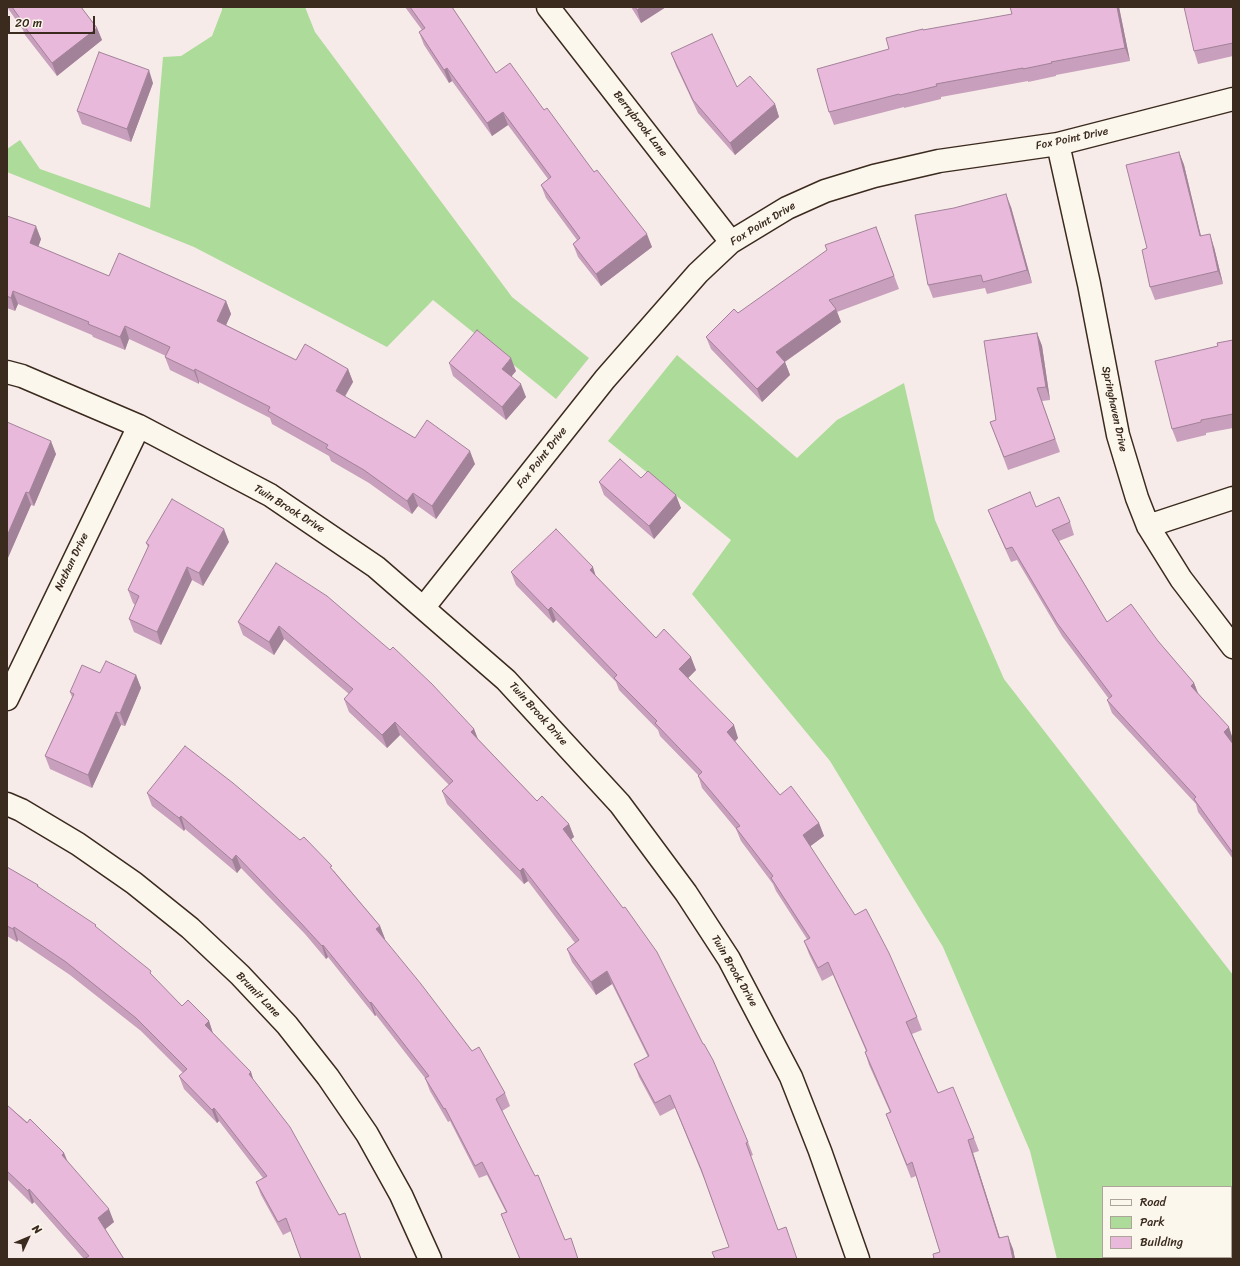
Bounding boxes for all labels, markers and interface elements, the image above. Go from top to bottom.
scale bar [10,8,97,34]
text: 20 m [15,12,42,34]
street label: Berrybrook Lane [610,89,670,159]
street label: Fox Point Drive [1035,125,1109,153]
street label: Fox Point Drive [728,199,798,249]
street label: Springhaven Drive [1098,365,1130,453]
street label: Fox Point Drive [514,425,570,491]
street label: Twin Brook Drive [251,482,327,536]
street label: Nathan Drive [52,531,92,593]
street label: Twin Brook Drive [506,680,570,748]
street label: Twin Brook Drive [708,933,760,1009]
street label: Brumit Lane [233,969,283,1021]
legend [1102,1186,1232,1258]
text: Road [1140,1191,1166,1213]
text: Park [1140,1211,1165,1233]
north arrow [8,1218,48,1258]
text: N [28,1220,46,1239]
text: Building [1140,1231,1183,1253]

